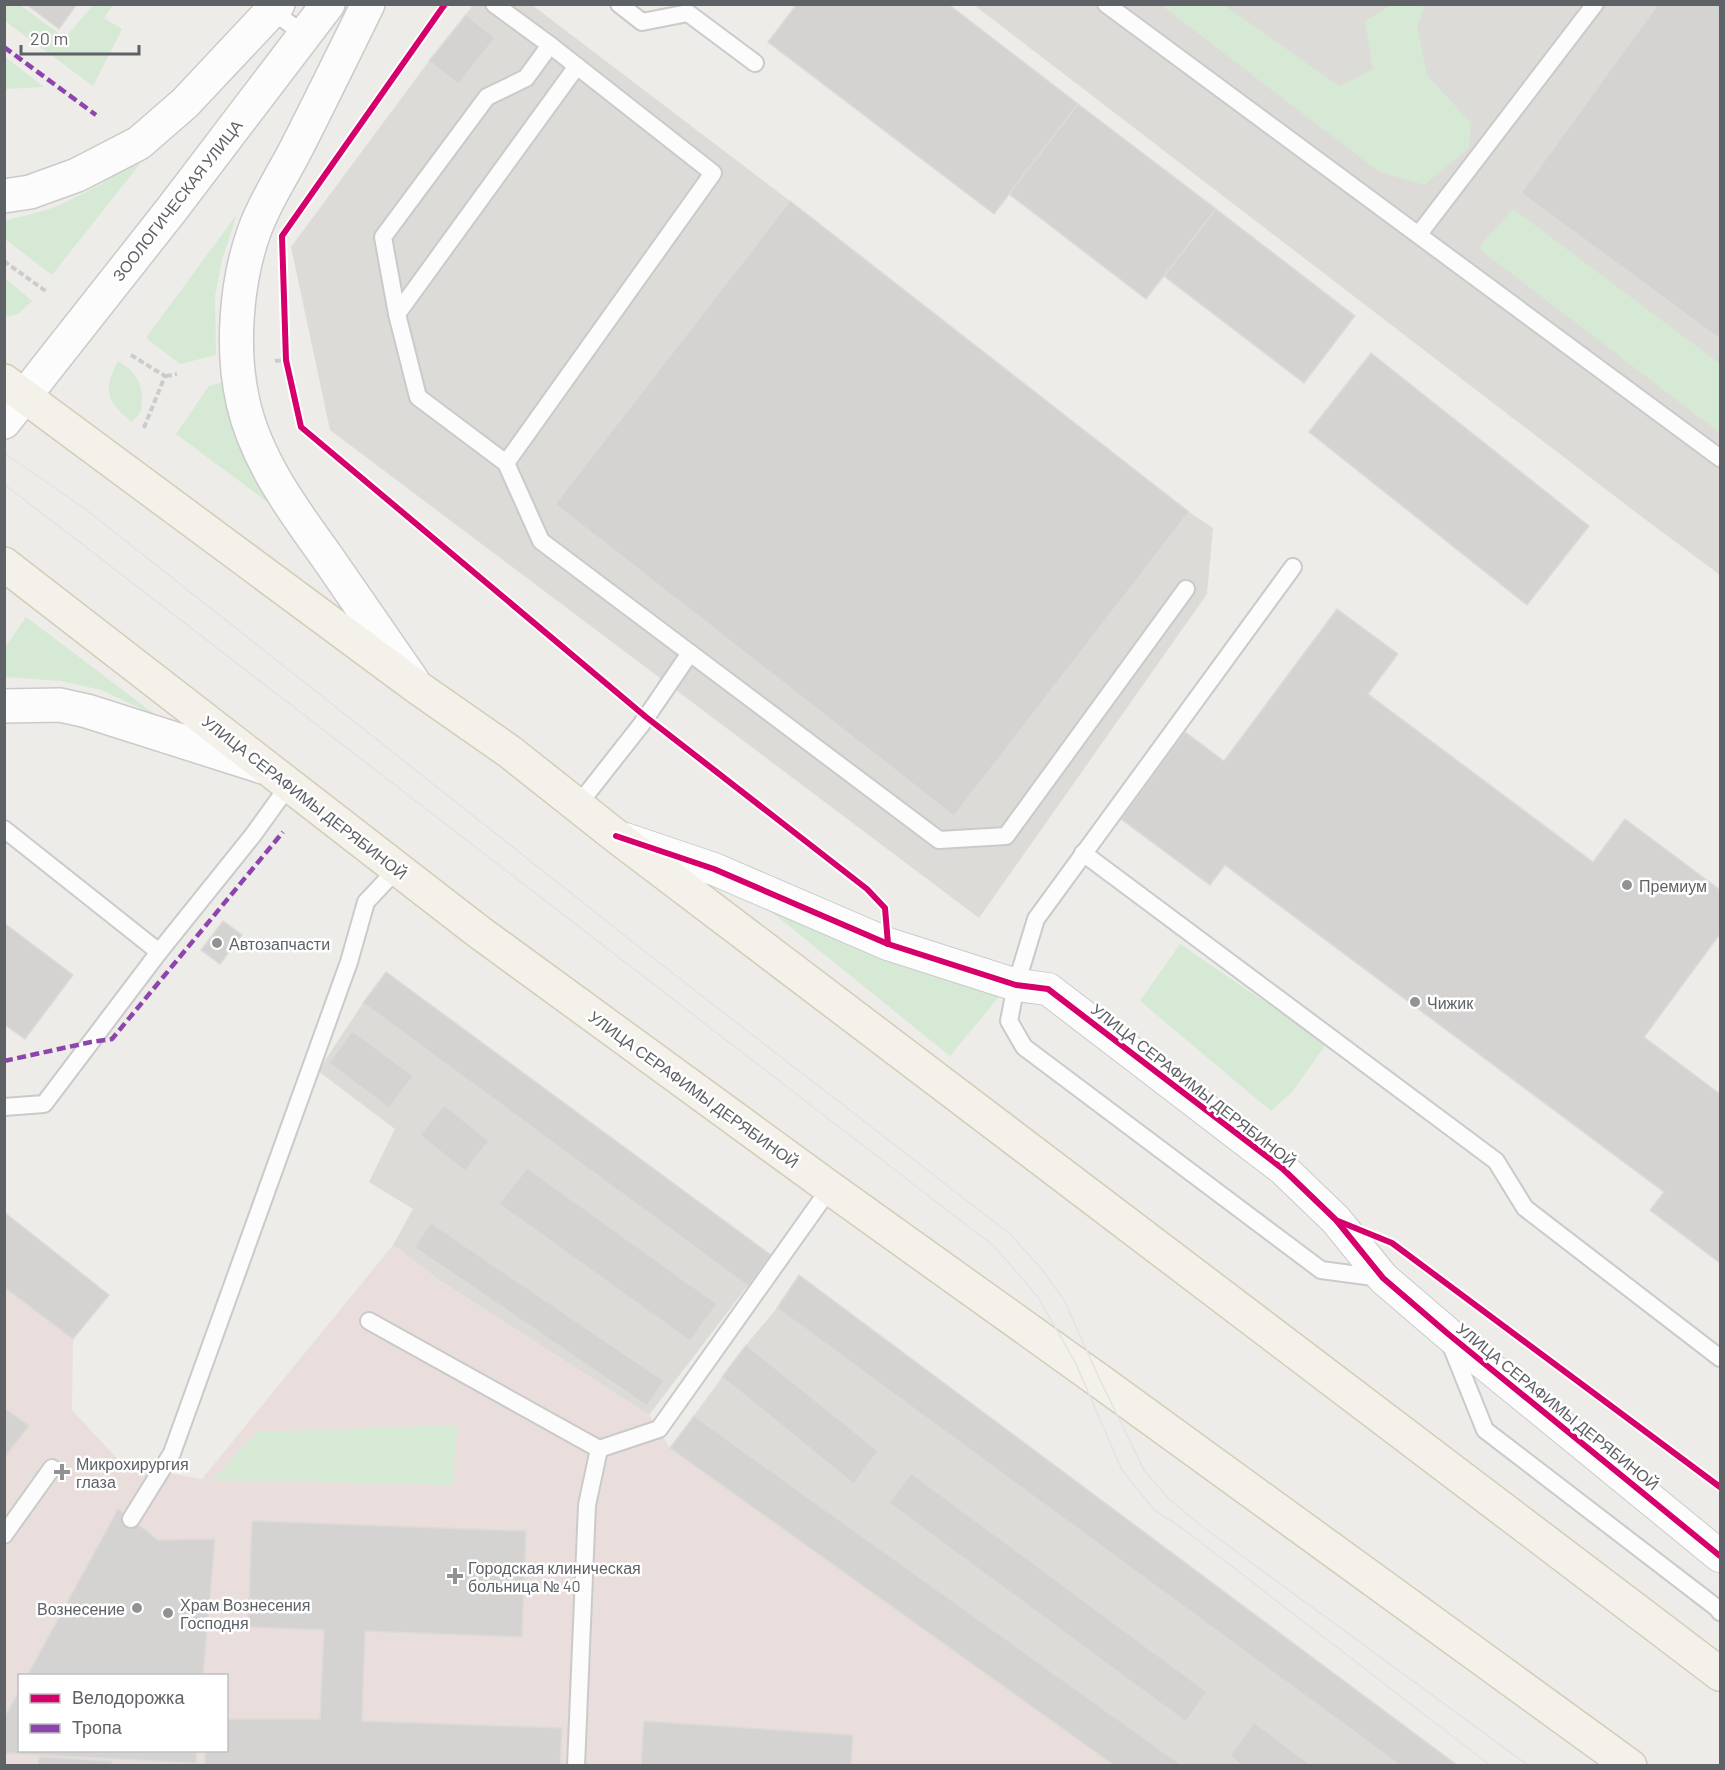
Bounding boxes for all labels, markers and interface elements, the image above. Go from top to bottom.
scale bar [21,18,140,56]
text: 20 m [30,27,68,49]
street label: ЗООЛОГИЧЕСКАЯ УЛИЦА [108,115,246,284]
street label: УЛИЦА СЕРАФИМЫ ДЕРЯБИНОЙ [199,711,411,883]
place label: Премиум [1639,876,1707,895]
marker: Премиум [1620,878,1634,892]
place label: Автозапчасти [229,934,330,953]
marker: Автозапчасти [210,936,224,950]
place label: Чижик [1427,993,1474,1012]
marker: Чижик [1408,995,1422,1009]
street label: УЛИЦА СЕРАФИМЫ ДЕРЯБИНОЙ [1088,999,1300,1171]
street label: УЛИЦА СЕРАФИМЫ ДЕРЯБИНОЙ [585,1007,803,1171]
street label: УЛИЦА СЕРАФИМЫ ДЕРЯБИНОЙ [1453,1319,1663,1493]
place label: Микрохирургия глаза [76,1454,189,1491]
marker: Микрохирургия глаза [53,1463,71,1481]
place label: Городская клиническая больница № 40 [468,1558,641,1595]
marker: Городская клиническая больница № 40 [446,1567,464,1585]
place label: Храм Вознесения Господня [180,1595,310,1632]
place label: Вознесение [37,1599,125,1618]
marker: Вознесение [130,1601,144,1615]
marker: Храм Вознесения Господня [161,1606,175,1620]
legend [18,1674,228,1752]
text: Велодорожка [72,1686,185,1708]
text: Тропа [72,1716,123,1738]

